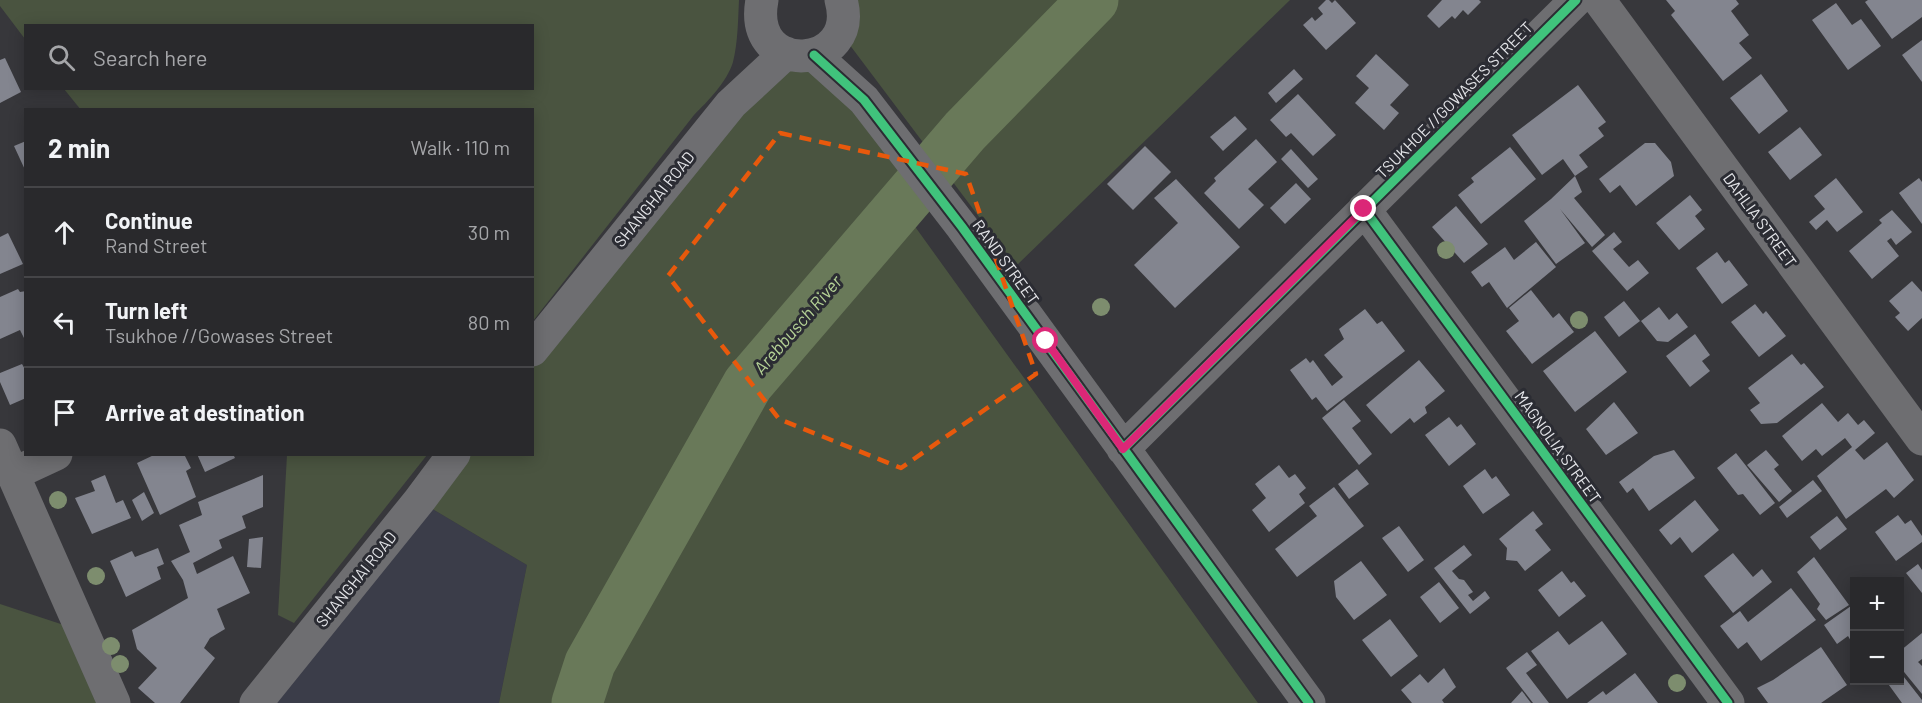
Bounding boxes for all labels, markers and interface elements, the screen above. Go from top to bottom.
street label: TSUKHOE //GOWASES STREET [1371,17,1536,182]
search box [24,24,534,90]
icon: search [45,41,78,74]
text: Search here [93,44,207,70]
text: 2 min [48,132,110,163]
text: Walk · 110 m [410,135,510,159]
street label: SHANGHAI ROAD [609,147,698,250]
street label: DAHLIA STREET [1720,169,1801,271]
route end [1350,195,1376,221]
text: Continue [105,207,193,233]
icon: ahead [48,216,81,249]
street label: RAND STREET [969,216,1044,308]
text: 30 m [468,220,510,244]
text: Rand Street [105,233,208,257]
water label: Arebbusch River [748,270,847,378]
text: Turn left [105,297,188,323]
icon: left [48,306,81,339]
text: 80 m [468,310,510,334]
text: Tsukhoe //Gowases Street [105,323,333,347]
route start [1032,327,1058,353]
street label: MAGNOLIA STREET [1511,387,1605,507]
icon: arrive [48,396,81,429]
text: Arrive at destination [105,399,304,425]
street label: SHANGHAI ROAD [311,527,400,630]
map controls [1850,577,1904,685]
button: + [1850,577,1904,631]
button: − [1850,631,1904,685]

